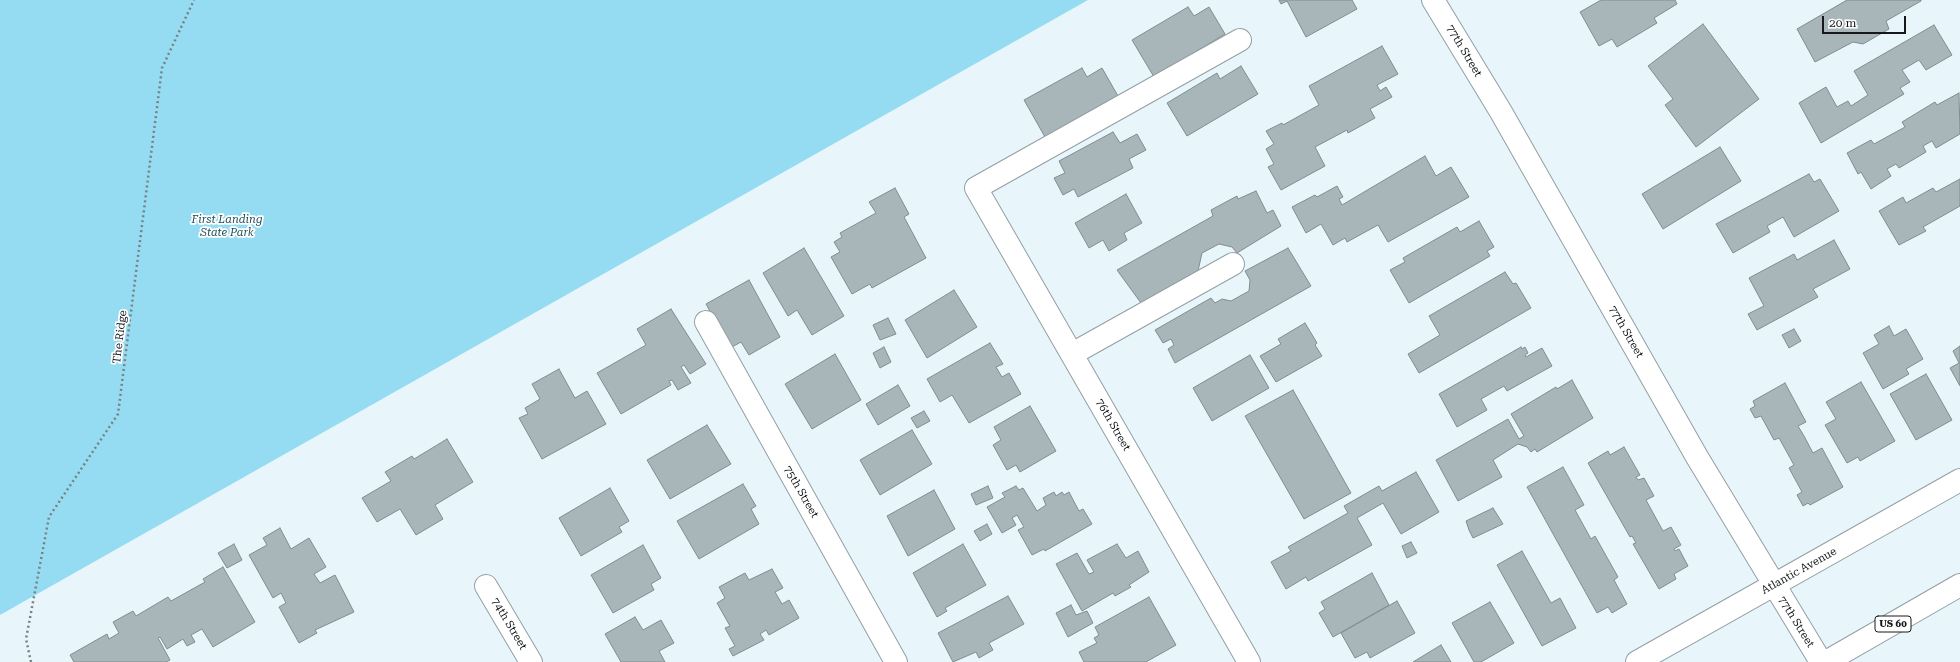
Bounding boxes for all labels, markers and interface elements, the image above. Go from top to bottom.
scale bar [1824,8,1908,34]
text: 20 m [1829,16,1856,30]
street label: 77th Street [1443,23,1485,79]
park label: First Landing State Park [192,213,262,239]
street label: 77th Street [1606,304,1646,360]
street label: The Ridge [110,310,130,364]
street label: 76th Street [1093,397,1133,453]
street label: 75th Street [781,464,821,520]
street label: Atlantic Avenue [1759,545,1839,597]
street label: 77th Street [1775,594,1817,650]
street label: 74th Street [488,596,530,652]
road number: US 60 [1875,616,1911,632]

